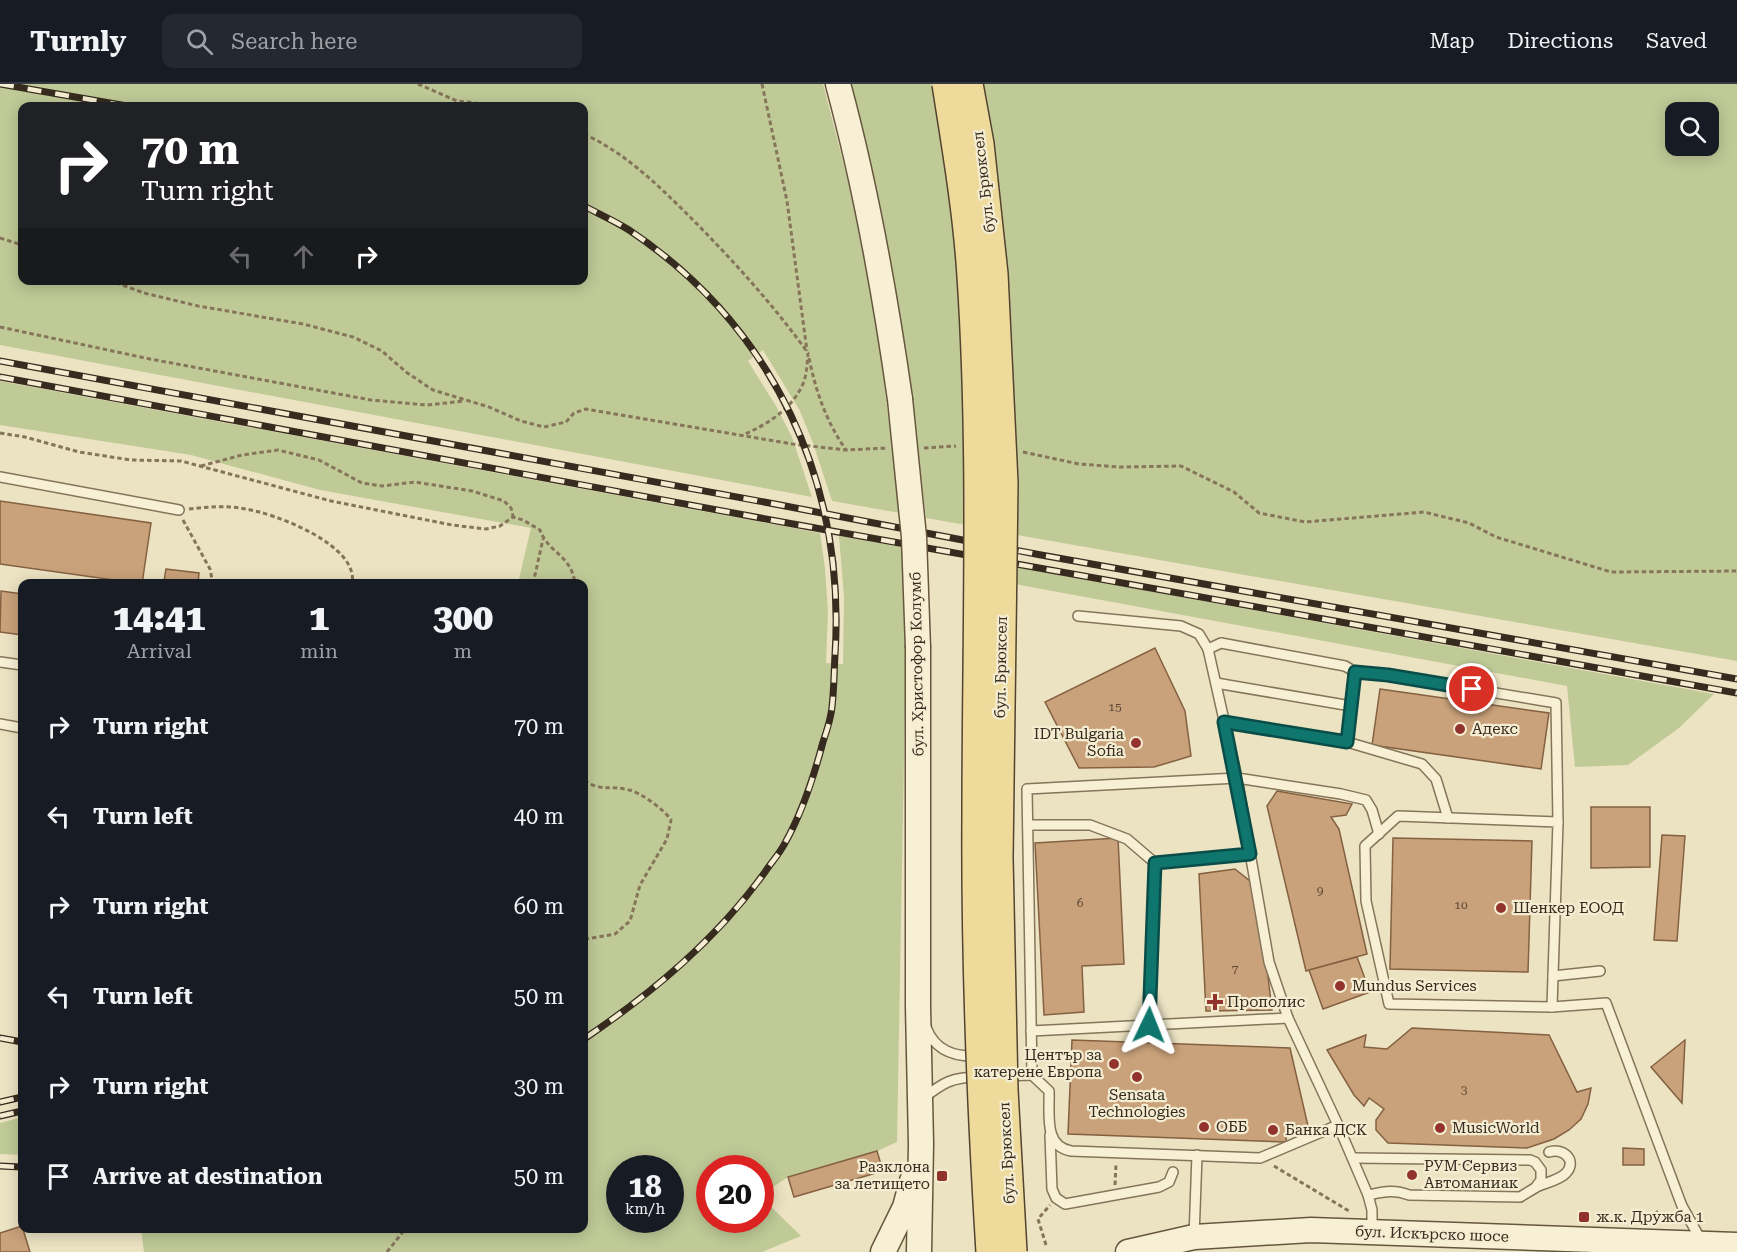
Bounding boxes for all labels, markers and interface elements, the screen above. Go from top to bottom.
search box [162,14,582,68]
text: Turnly [30,25,126,58]
icon: search [183,25,216,58]
text: Search here [231,29,357,54]
text: Map [1430,29,1474,53]
text: Directions [1507,29,1613,53]
text: Saved [1646,29,1707,53]
map controls [1665,102,1719,156]
button: search [1665,102,1719,156]
text: 70 m [141,125,239,174]
icon: right [42,126,120,204]
street label: бул. Брюксел [969,130,999,234]
text: Turn right [141,175,274,207]
icon: left [224,240,257,273]
icon: ahead [287,240,320,273]
icon: right [350,240,383,273]
street label: бул. Христофор Колумб [906,572,928,756]
text: 14:41 [113,597,205,639]
text: 1 [309,597,329,639]
text: 300 [433,597,493,639]
street label: бул. Брюксел [991,616,1011,718]
text: Arrival [127,639,192,663]
text: min [300,639,338,663]
text: m [454,639,472,663]
pin [1446,663,1497,714]
icon: arrive [1455,672,1488,705]
house number: 15 [1108,700,1122,714]
icon: right [42,710,75,743]
text: Turn right [93,714,208,739]
text: 70 m [514,714,564,739]
place label: Адекс [1472,720,1518,738]
marker: Адекс [1453,722,1467,736]
place label: IDT Bulgaria Sofia [1034,725,1124,760]
marker: IDT Bulgaria Sofia [1129,736,1143,750]
icon: left [42,800,75,833]
text: Turn left [93,804,193,829]
text: 40 m [514,804,564,829]
house number: 9 [1317,884,1324,898]
icon: right [42,890,75,923]
text: Turn right [93,894,208,919]
text: 60 m [514,894,564,919]
house number: 6 [1077,896,1084,910]
house number: 10 [1454,898,1468,912]
place label: Шенкер ЕООД [1513,899,1624,917]
marker: Шенкер ЕООД [1494,901,1508,915]
house number: 7 [1232,962,1239,976]
place label: Mundus Services [1352,977,1477,995]
marker: Mundus Services [1333,979,1347,993]
icon: left [42,980,75,1013]
text: Turn left [93,984,193,1009]
text: 50 m [514,984,564,1009]
position arrow [1117,993,1181,1057]
place label: Прополис [1227,993,1305,1011]
marker: Прополис [1208,995,1222,1009]
place label: Център за катерене Европа [974,1046,1102,1081]
marker: Център за катерене Европа [1107,1057,1121,1071]
icon: right [42,1070,75,1103]
marker: Sensata Technologies [1130,1070,1144,1084]
text: Turn right [93,1074,208,1099]
text: 30 m [514,1074,564,1099]
house number: 3 [1461,1083,1468,1097]
place label: Sensata Technologies [1089,1086,1185,1121]
street label: бул. Брюксел [995,1102,1019,1204]
place label: ОББ [1216,1118,1248,1136]
place label: MusicWorld [1452,1119,1540,1137]
marker: ОББ [1197,1120,1211,1134]
place label: Банка ДСК [1285,1121,1367,1139]
marker: MusicWorld [1433,1121,1447,1135]
marker: Банка ДСК [1266,1123,1280,1137]
speed limit sign: 20 [696,1155,774,1233]
place label: РУМ Сервиз Автоманиак [1424,1157,1519,1192]
place label: Разклона за летището [834,1158,930,1193]
icon: arrive [42,1160,75,1193]
text: Arrive at destination [93,1164,322,1189]
text: 50 m [514,1164,564,1189]
marker: РУМ Сервиз Автоманиак [1405,1168,1419,1182]
text: 18 [628,1169,662,1204]
marker: Разклона за летището [935,1169,949,1183]
text: km/h [625,1200,665,1218]
place label: ж.к. Дружба 1 [1596,1208,1704,1226]
marker: ж.к. Дружба 1 [1577,1210,1591,1224]
street label: бул. Искърско шосе [1355,1222,1509,1246]

